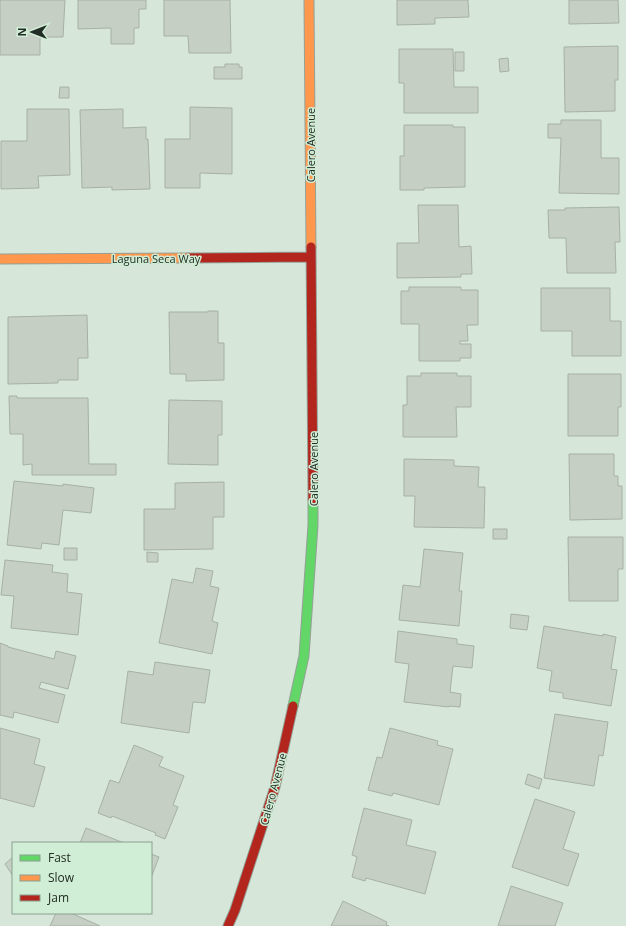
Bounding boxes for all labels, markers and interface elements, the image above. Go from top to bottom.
north arrow [12,12,52,52]
text: N [14,28,29,36]
street label: Calero Avenue [303,108,318,182]
street label: Laguna Seca Way [112,251,201,266]
street label: Calero Avenue [306,432,321,506]
street label: Calero Avenue [256,751,290,827]
legend [12,842,152,914]
text: Fast [48,849,71,866]
text: Slow [48,869,75,886]
text: Jam [47,889,69,906]

